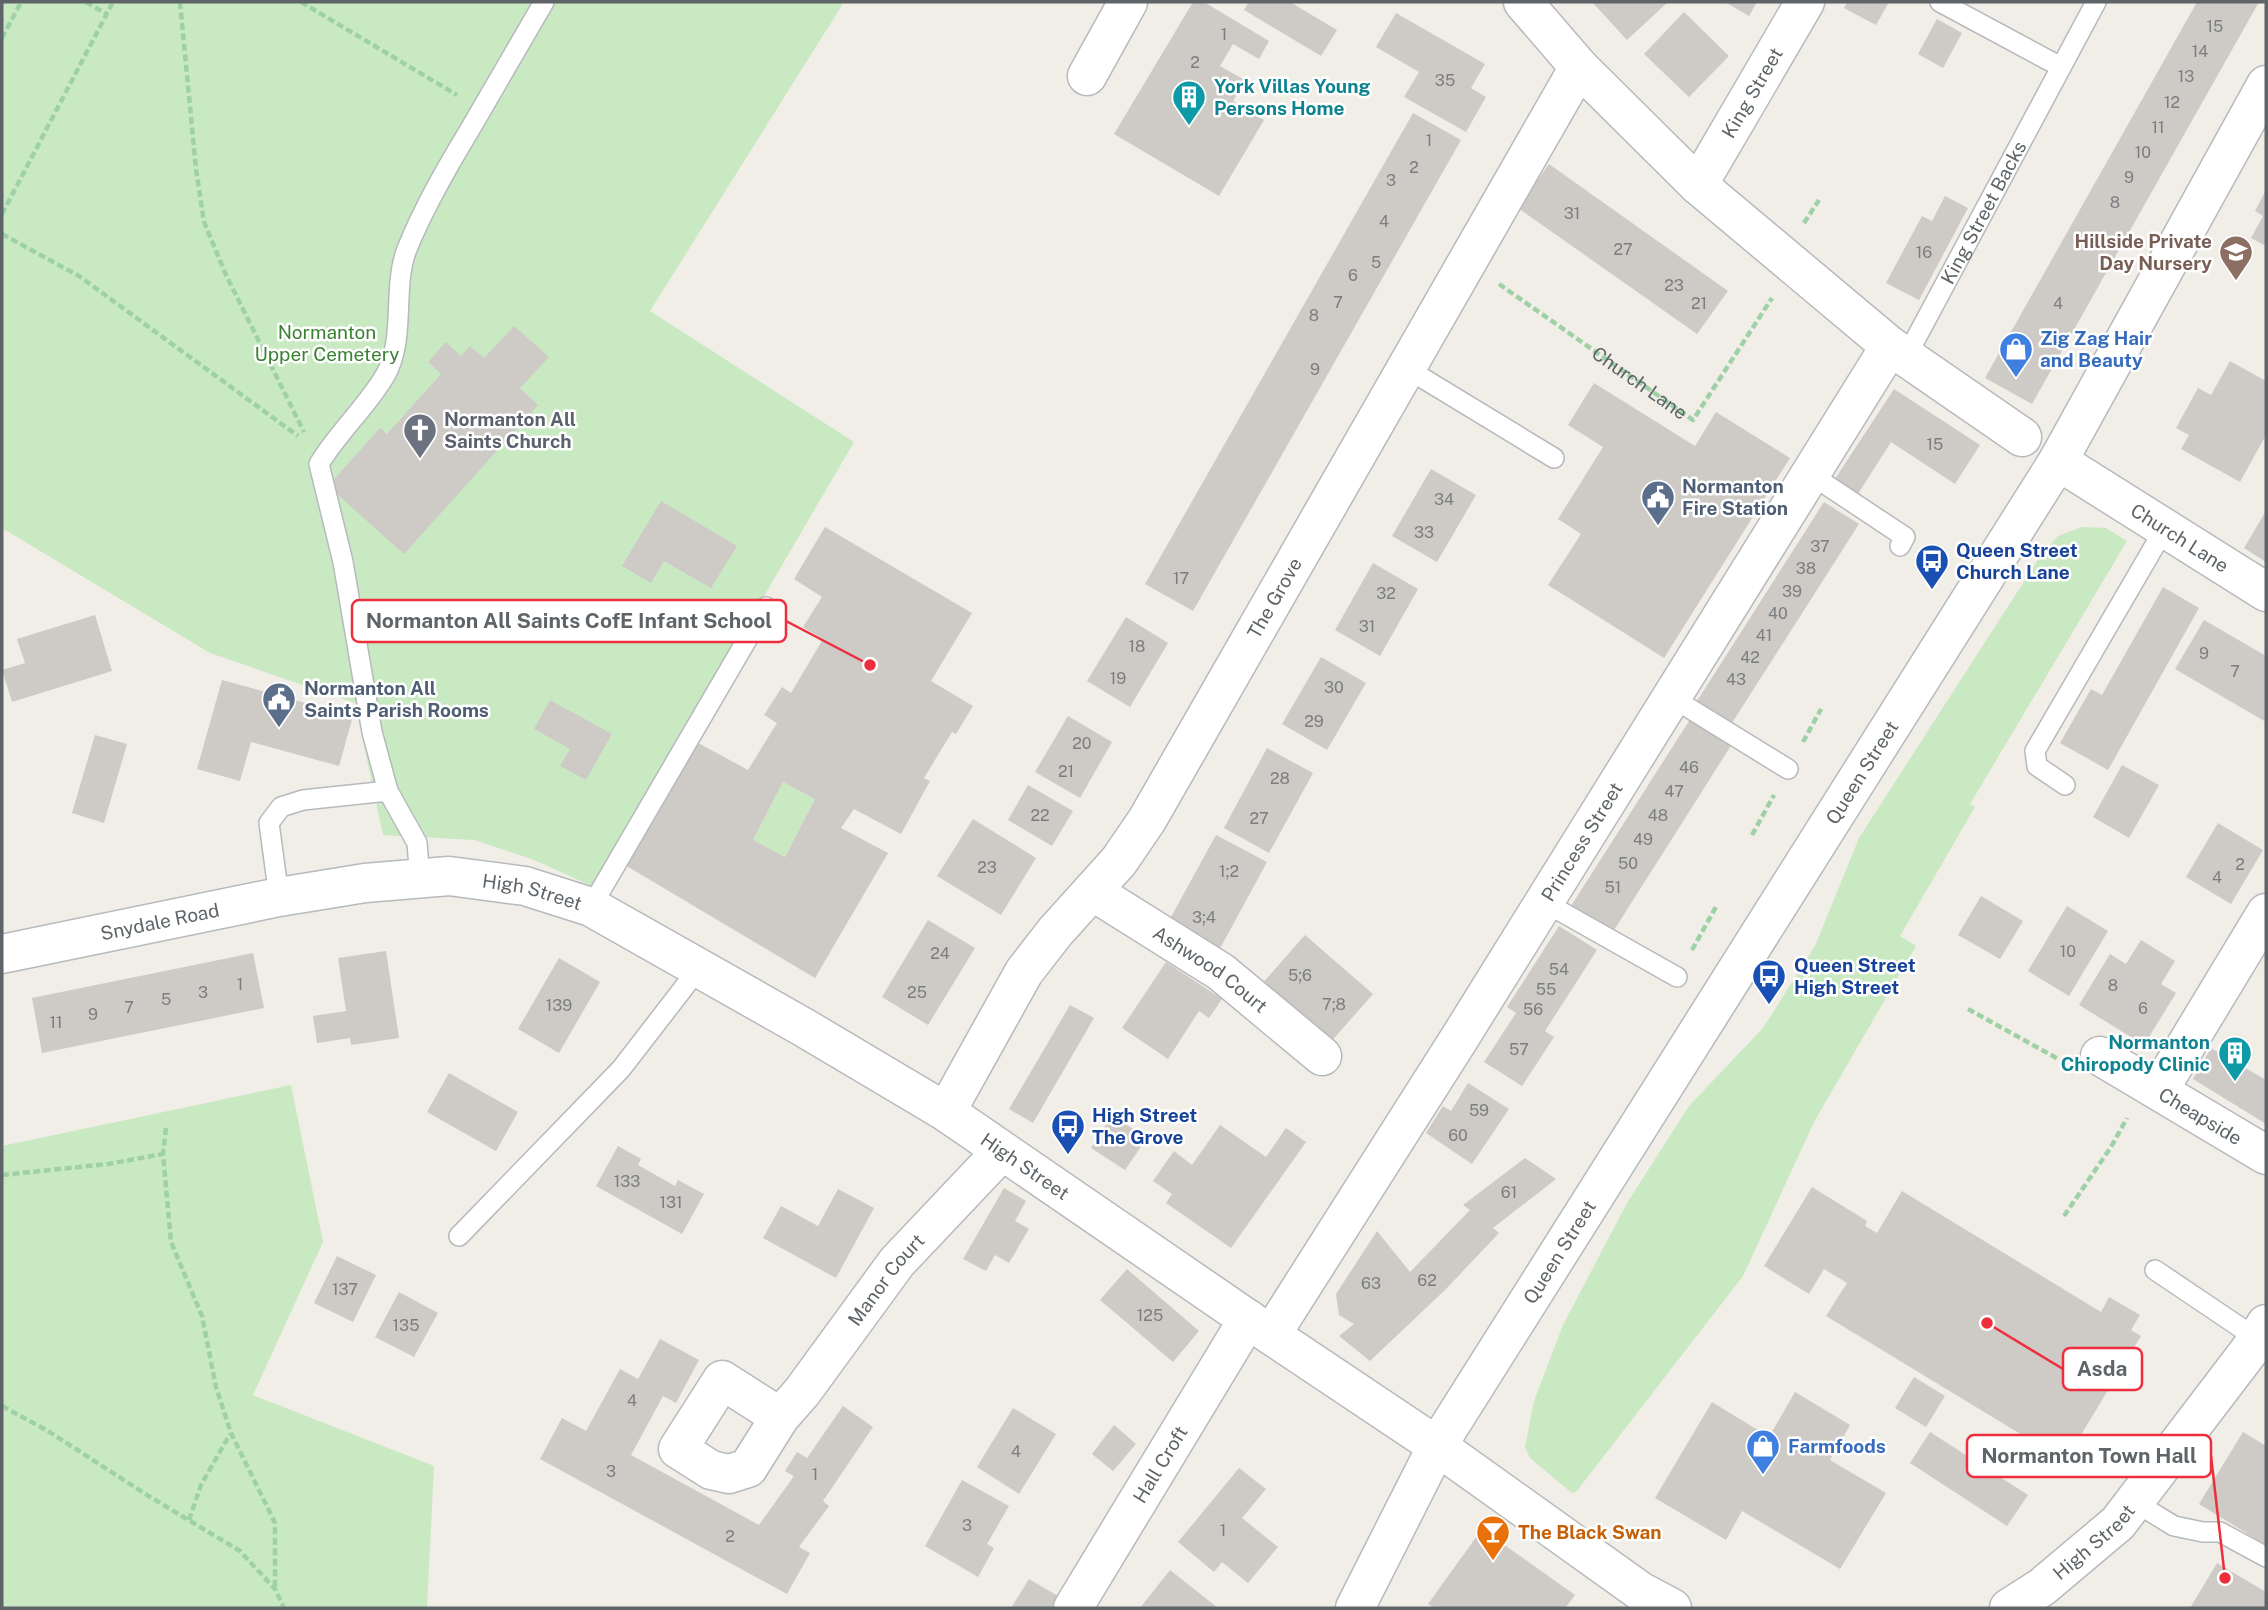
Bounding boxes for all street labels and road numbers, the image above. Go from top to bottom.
street label: King Street [1717,44,1787,142]
street label: King Street Backs [1936,137,2031,288]
street label: Church Lane [1588,342,1692,424]
street label: Church Lane [2127,499,2233,577]
street label: The Grove [1243,554,1306,642]
street label: Queen Street [1821,717,1902,828]
street label: Princess Street [1537,778,1627,905]
street label: High Street [481,869,585,914]
street label: Snydale Road [98,899,221,944]
street label: Ashwood Court [1149,921,1272,1017]
street label: Cheapside [2155,1083,2246,1149]
street label: High Street [977,1128,1073,1204]
street label: Queen Street [1519,1196,1600,1308]
street label: Manor Court [843,1229,929,1330]
street label: Hall Croft [1128,1422,1192,1507]
street label: High Street [2049,1500,2139,1584]

